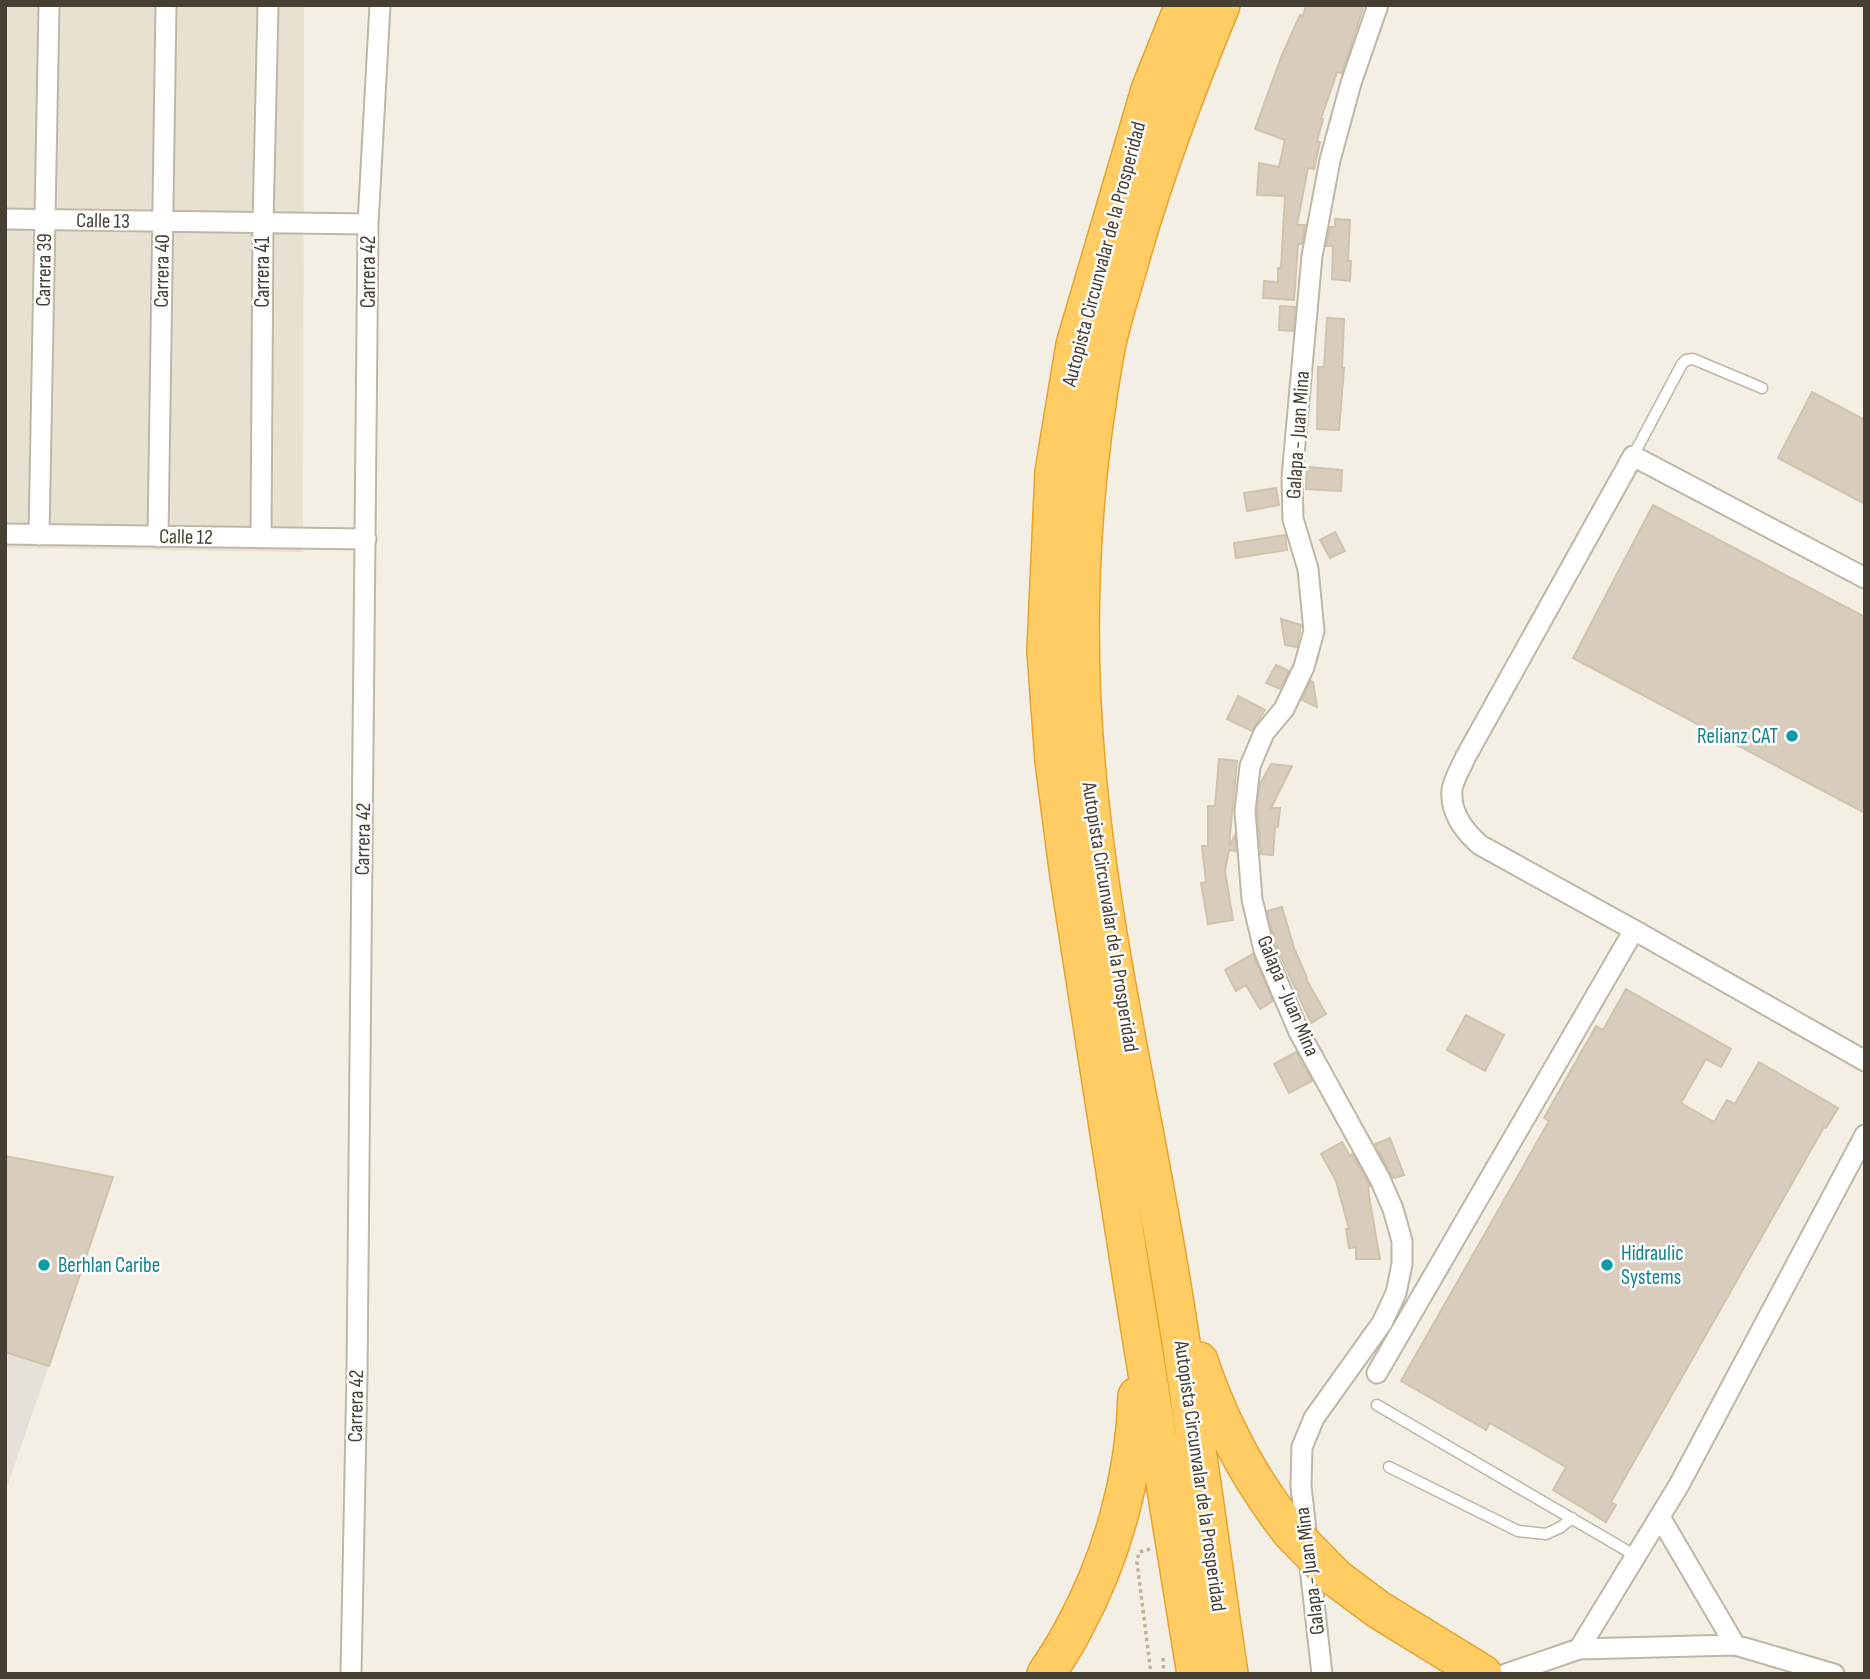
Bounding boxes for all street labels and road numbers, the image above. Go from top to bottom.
street label: Autopista Circunvalar de la Prosperidad [1056,119,1151,390]
street label: Calle 13 [76,208,130,234]
street label: Carrera 39 [31,233,57,307]
street label: Carrera 40 [149,234,175,308]
street label: Carrera 41 [250,236,275,308]
street label: Carrera 42 [356,236,381,308]
street label: Galapa - Juan Mina [1281,370,1315,500]
street label: Calle 12 [159,524,213,550]
street label: Autopista Circunvalar de la Prosperidad [1076,779,1144,1054]
street label: Carrera 42 [350,802,376,876]
street label: Galapa - Juan Mina [1251,932,1325,1060]
street label: Autopista Circunvalar de la Prosperidad [1168,1338,1231,1613]
street label: Carrera 42 [343,1369,369,1443]
street label: Galapa - Juan Mina [1290,1506,1330,1636]

